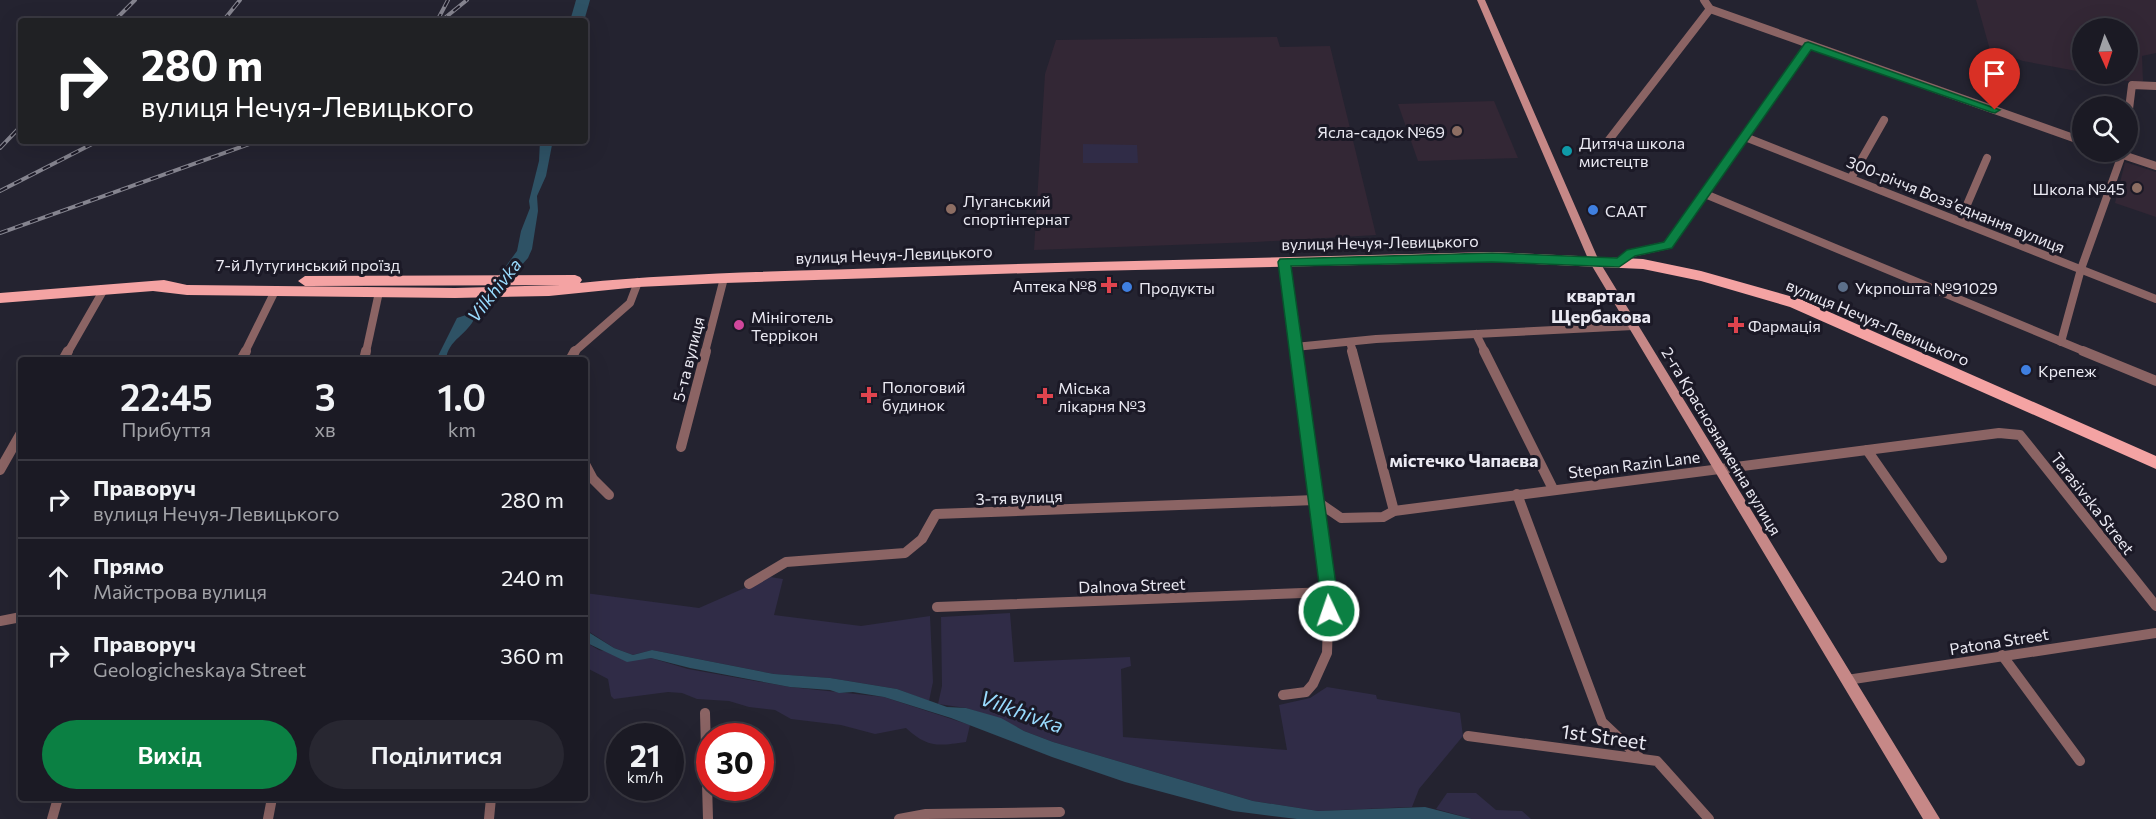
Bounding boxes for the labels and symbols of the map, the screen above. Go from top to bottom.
north arrow [2072,18,2138,84]
pin [1969,48,2020,110]
place label: Ясла-садок №69 [1317,122,1445,141]
marker: Ясла-садок №69 [1450,124,1464,138]
place label: Дитяча школа мистецтв [1579,133,1685,170]
marker: Дитяча школа мистецтв [1560,144,1574,158]
street label: 300-річчя Возз’єднання вулиця [1844,151,2068,257]
place label: Школа №45 [2032,179,2125,198]
marker: Школа №45 [2130,181,2144,195]
place label: Луганський спортінтернат [963,191,1070,228]
place label: СААТ [1605,201,1647,220]
marker: Луганський спортінтернат [944,202,958,216]
marker: СААТ [1586,203,1600,217]
street label: вулиця Нечуя-Левицького [1281,231,1479,253]
street label: вулиця Нечуя-Левицького [795,241,993,267]
water label: Vilkhivka [462,254,526,326]
street label: 7-й Лутугинський проїзд [216,255,401,274]
street label: вулиця Нечуя-Левицького [1784,275,1972,369]
place label: Аптека №8 [1013,276,1097,295]
marker: Аптека №8 [1102,278,1116,292]
place label: Продукты [1139,278,1215,297]
place label: Укрпошта №91029 [1855,278,1998,297]
marker: Продукты [1120,280,1134,294]
marker: Укрпошта №91029 [1836,280,1850,294]
district label: квартал Щербакова [1551,284,1651,327]
place label: Мініготель Террікон [751,307,833,344]
street label: 5-та вулиця [668,314,708,404]
place label: Фармація [1748,316,1821,335]
marker: Мініготель Террікон [732,318,746,332]
marker: Фармація [1729,318,1743,332]
street label: 2-га Краснознаменна вулиця [1658,344,1786,538]
place label: Крепеж [2038,361,2097,380]
marker: Крепеж [2019,363,2033,377]
place label: Пологовий будинок [882,377,966,414]
place label: Міська лікарня №3 [1058,378,1146,415]
marker: Пологовий будинок [860,386,878,404]
marker: Міська лікарня №3 [1036,387,1054,405]
street label: Stepan Razin Lane [1567,446,1701,482]
street label: Tarasivska Street [2047,448,2139,558]
district label: містечко Чапаєва [1390,449,1539,471]
street label: 3-тя вулиця [975,486,1063,508]
street label: Dalnova Street [1078,574,1186,596]
position arrow [1297,579,1361,643]
street label: Patona Street [1948,624,2050,658]
water label: Vilkhivka [977,684,1067,738]
street label: 1st Street [1560,718,1648,754]
speed limit sign: 30 [696,723,774,801]

